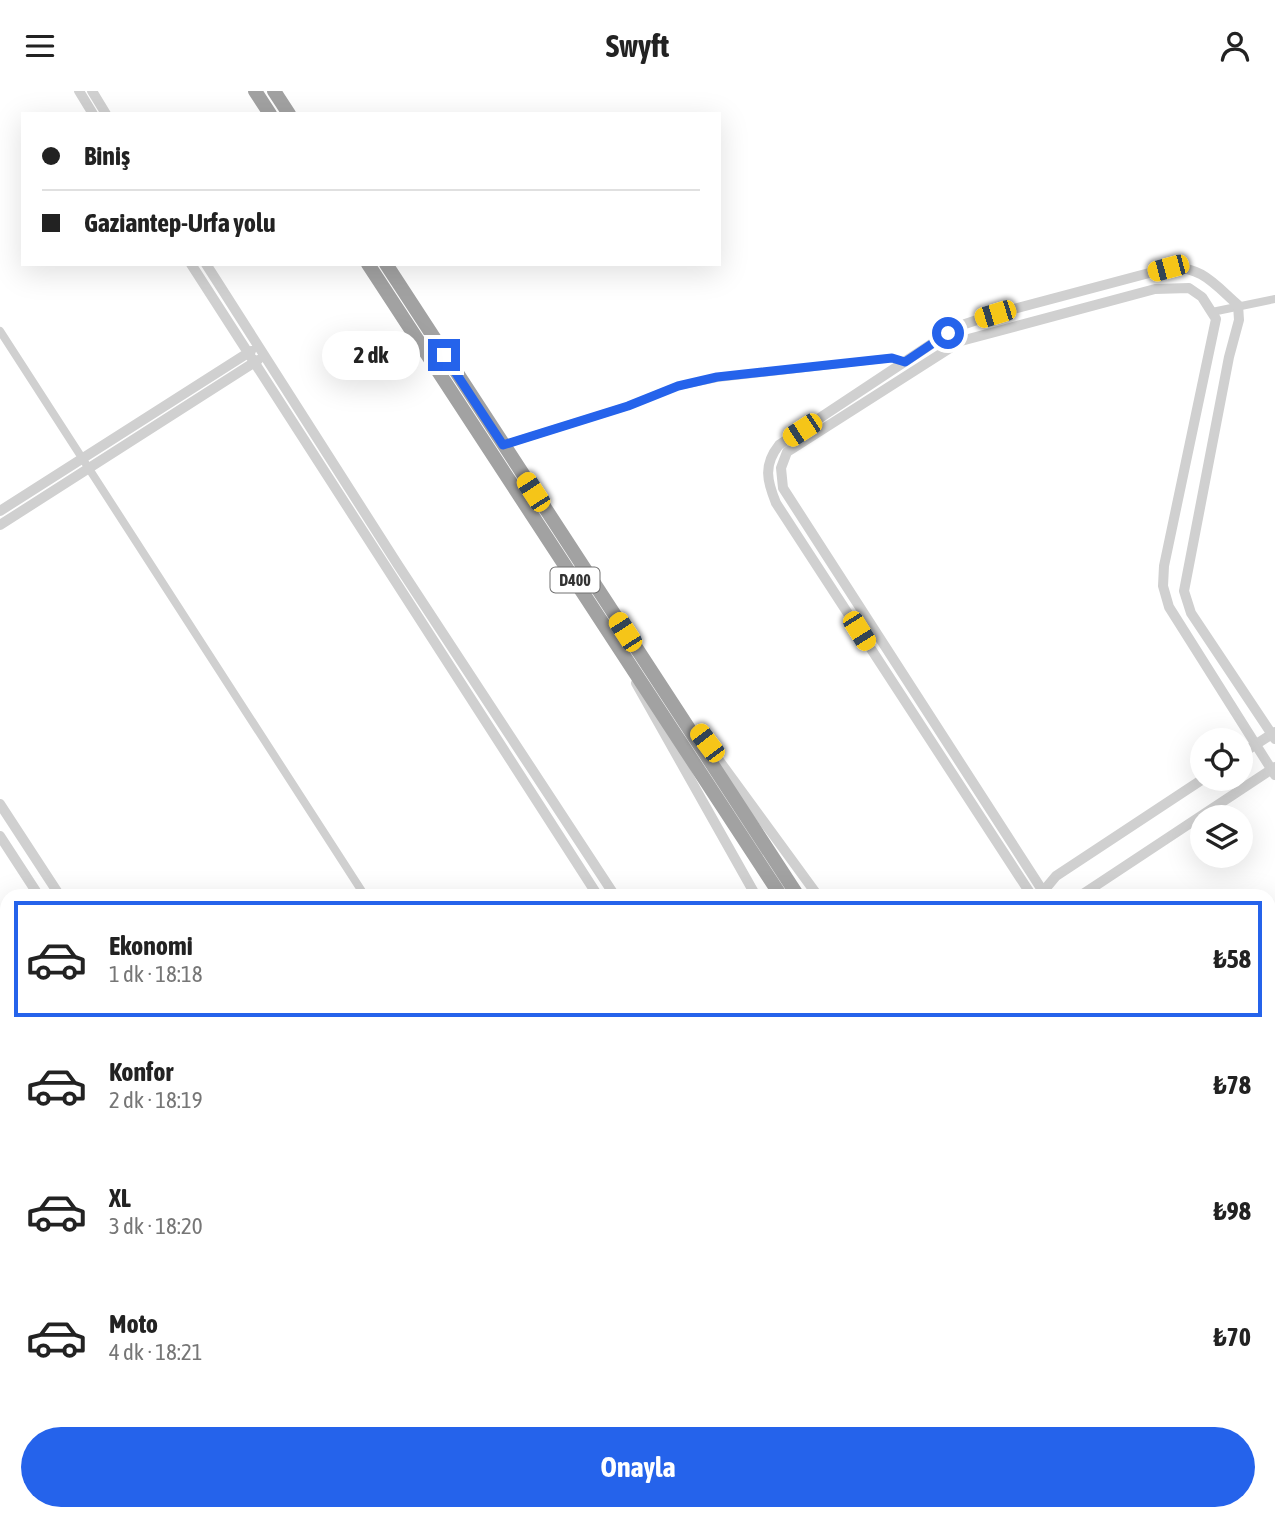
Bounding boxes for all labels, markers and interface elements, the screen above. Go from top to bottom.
icon: menu [21,27,59,65]
text: Swyft [606,27,669,64]
icon: person [1216,27,1254,65]
text: Biniş [84,141,130,171]
text: Gaziantep-Urfa yolu [84,208,275,238]
car [1145,252,1192,284]
car [972,298,1019,330]
route start [932,317,964,349]
callout: 2 dk [322,331,420,379]
route end [428,339,460,371]
text: 2 dk [354,342,388,368]
car [779,410,826,450]
car [513,469,554,515]
road number: D400 [550,567,600,593]
car [839,608,880,654]
car [605,609,646,655]
car [686,720,729,766]
map controls [1190,728,1253,868]
button: locate [1190,728,1253,791]
button: layers [1190,805,1253,868]
icon: car [25,928,88,991]
text: Ekonomi [109,931,193,961]
text: ₺58 [1214,944,1251,974]
text: 1 dk · 18:18 [109,961,203,987]
icon: car [25,1054,88,1117]
text: Konfor [109,1057,173,1087]
text: ₺78 [1214,1070,1251,1100]
text: 2 dk · 18:19 [109,1087,203,1113]
icon: car [25,1180,88,1243]
text: XL [109,1183,131,1213]
text: ₺98 [1214,1196,1251,1226]
text: 3 dk · 18:20 [109,1213,203,1239]
icon: car [25,1306,88,1369]
text: Moto [109,1309,158,1339]
text: ₺70 [1214,1322,1251,1352]
text: 4 dk · 18:21 [109,1339,203,1365]
button: Onayla [21,1427,1255,1507]

